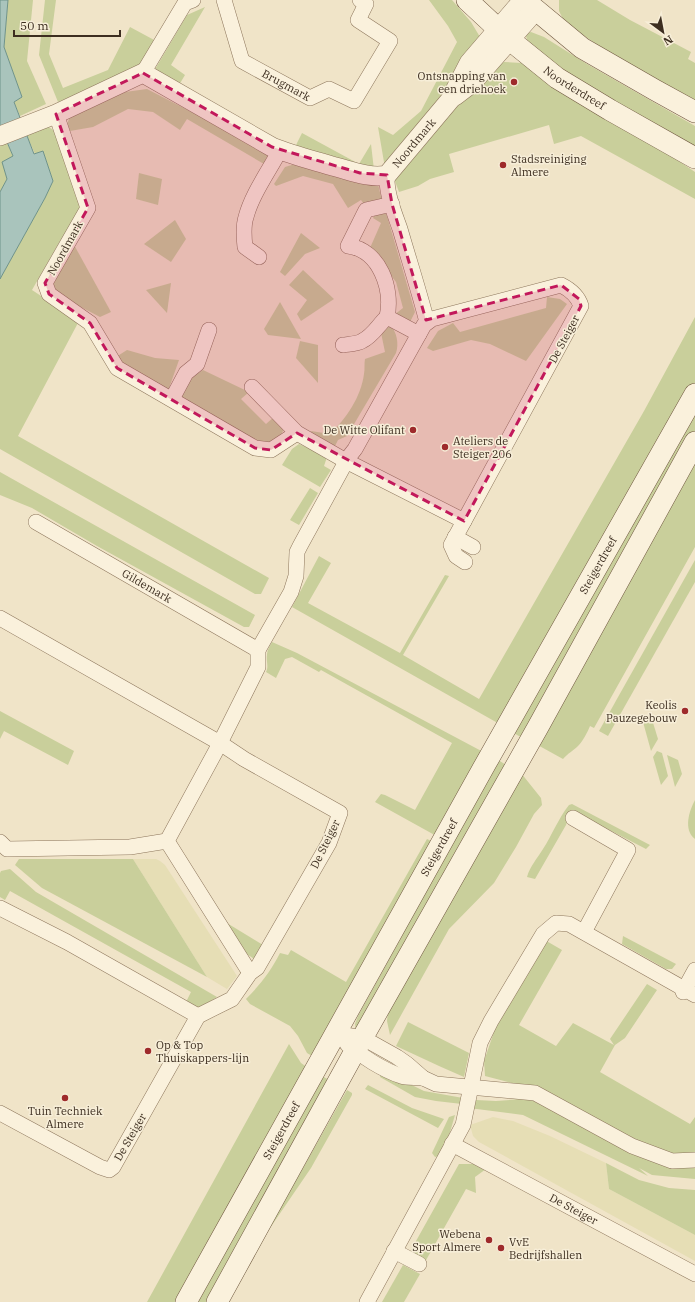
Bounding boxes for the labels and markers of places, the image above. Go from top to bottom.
place label: Ontsnapping van een driehoek [418,69,507,96]
marker: Ontsnapping van een driehoek [509,77,519,87]
place label: Stadsreiniging Almere [511,152,587,179]
marker: Stadsreiniging Almere [498,160,508,170]
place label: De Witte Olifant [323,423,405,437]
marker: De Witte Olifant [408,425,418,435]
place label: Ateliers de Steiger 206 [453,434,512,461]
marker: Ateliers de Steiger 206 [440,442,450,452]
place label: Keolis Pauzegebouw [606,698,677,725]
marker: Keolis Pauzegebouw [680,706,690,716]
place label: Op & Top Thuiskappers-lijn [156,1038,249,1065]
marker: Op & Top Thuiskappers-lijn [143,1046,153,1056]
marker: Tuin Techniek Almere [60,1093,70,1103]
place label: Tuin Techniek Almere [28,1104,103,1131]
place label: Webena Sport Almere [412,1227,481,1254]
marker: Webena Sport Almere [484,1235,494,1245]
place label: VvE Bedrijfshallen [509,1235,582,1262]
marker: VvE Bedrijfshallen [496,1243,506,1253]

